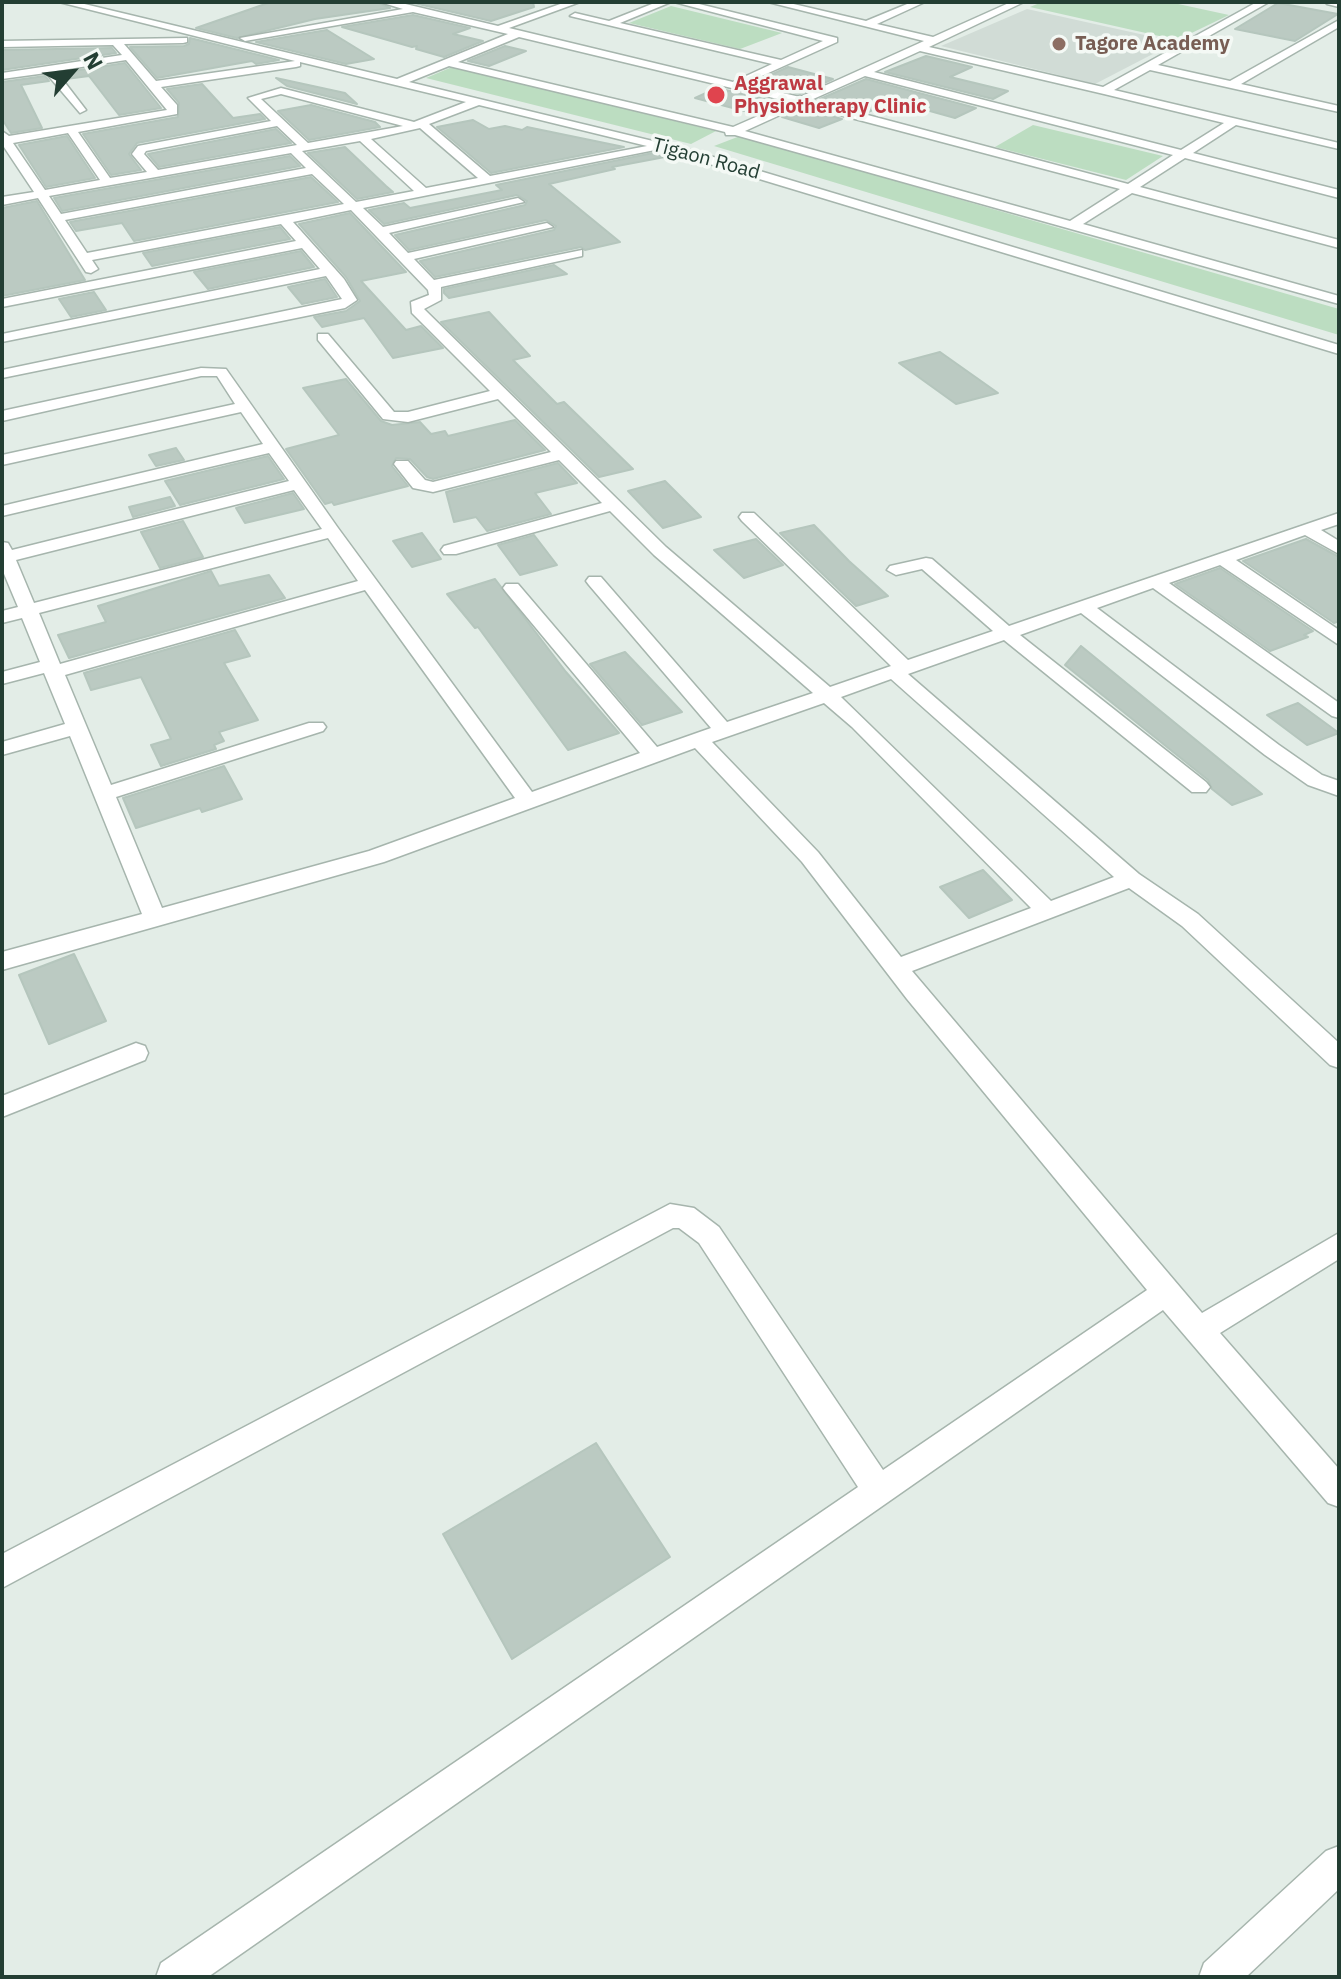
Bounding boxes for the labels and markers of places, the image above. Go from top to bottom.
place label: Tagore Academy [1075,32,1230,56]
marker: Tagore Academy [1050,35,1068,53]
place label: Aggrawal Physiotherapy Clinic [734,72,926,119]
marker: Aggrawal Physiotherapy Clinic [705,84,727,106]

